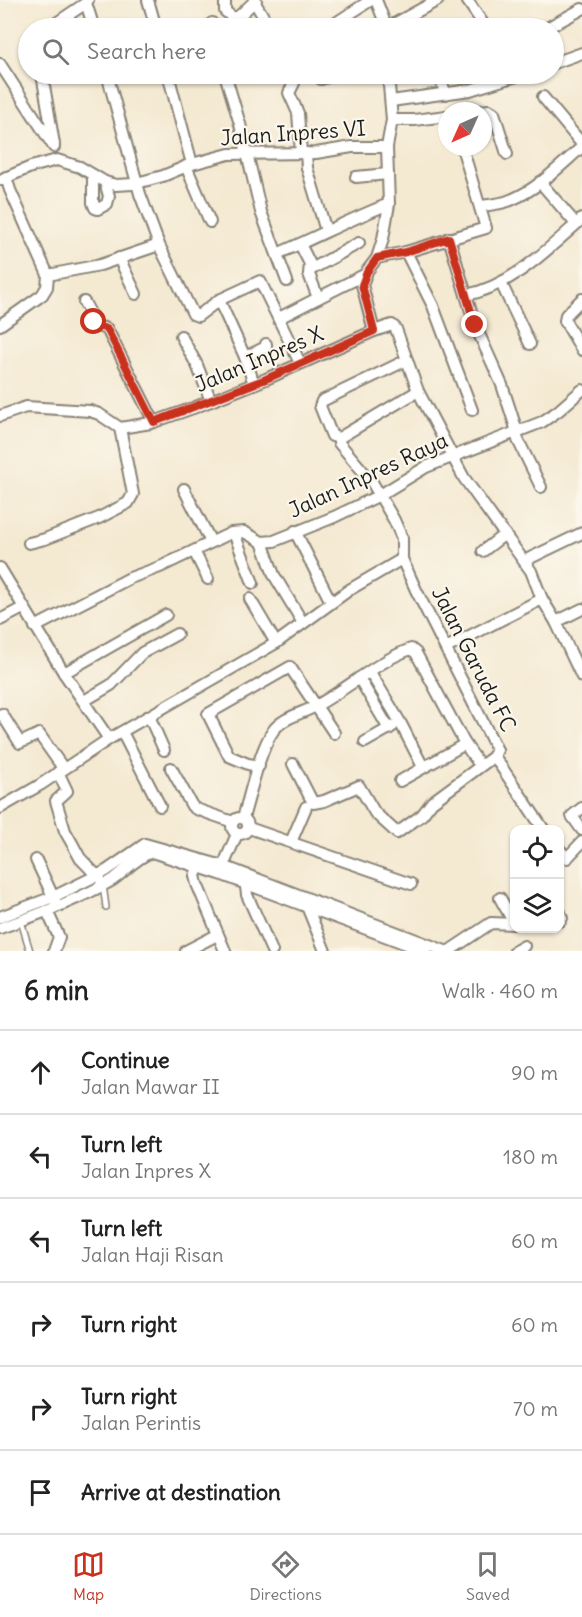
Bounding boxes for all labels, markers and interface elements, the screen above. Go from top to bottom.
search box [18,18,564,84]
icon: search [39,35,72,68]
text: Search here [87,37,206,65]
north arrow [438,102,492,156]
street label: Jalan Inpres VI [219,114,367,152]
route start [80,308,106,334]
route end [461,311,487,337]
street label: Jalan Inpres X [191,320,327,398]
street label: Jalan Inpres Raya [284,426,452,524]
street label: Jalan Garuda FC [426,582,522,736]
map controls [510,825,564,933]
button: locate [510,825,564,879]
button: layers [510,879,564,933]
text: 6 min [24,974,89,1007]
text: Walk · 460 m [442,978,558,1003]
text: Continue [81,1046,170,1074]
icon: ahead [24,1056,57,1089]
text: 90 m [511,1060,558,1085]
text: Jalan Mawar II [81,1074,220,1099]
text: Turn left [81,1130,162,1158]
icon: left [24,1140,57,1173]
text: 180 m [503,1144,558,1169]
text: Jalan Inpres X [81,1158,211,1183]
text: Turn left [81,1214,162,1242]
icon: left [24,1224,57,1257]
text: 60 m [511,1228,558,1253]
text: Jalan Haji Risan [81,1242,224,1267]
icon: right [24,1308,57,1341]
text: Turn right [81,1310,177,1338]
text: 60 m [511,1312,558,1337]
text: Turn right [81,1382,177,1410]
icon: right [24,1392,57,1425]
text: 70 m [513,1396,558,1421]
text: Jalan Perintis [81,1410,201,1435]
icon: arrive [24,1476,57,1509]
text: Arrive at destination [81,1478,281,1506]
tab: Map [72,1548,105,1604]
tab: Directions [249,1548,322,1604]
tab: Saved [466,1548,510,1604]

